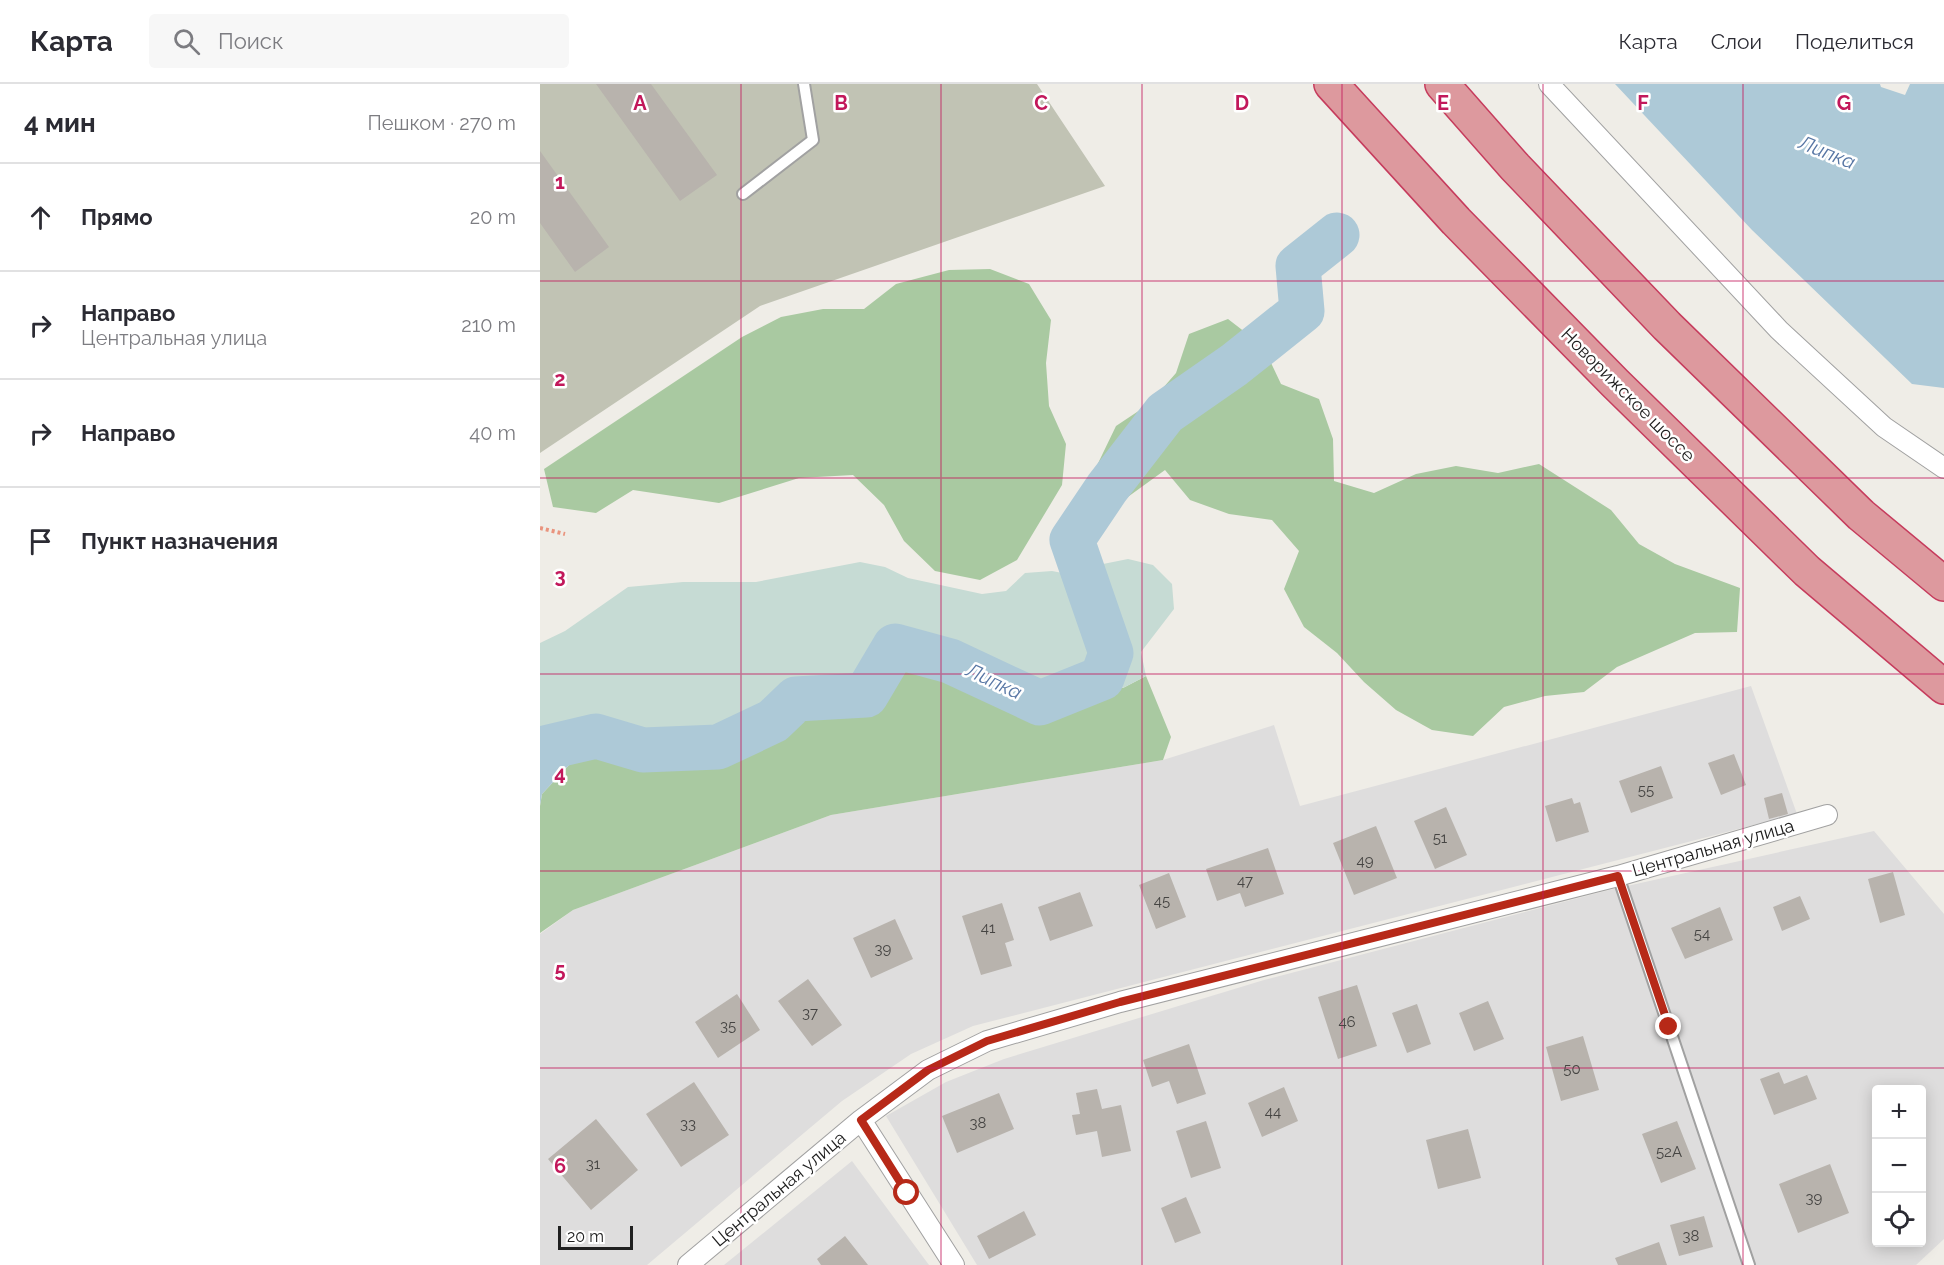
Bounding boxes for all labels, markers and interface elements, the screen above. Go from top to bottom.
search box [149,14,569,68]
text: Карта [30,25,113,58]
icon: search [170,25,203,58]
text: Поиск [218,28,283,54]
text: Карта [1619,29,1678,54]
text: Слои [1711,29,1762,54]
text: Поделиться [1795,29,1914,54]
text: A [633,91,647,115]
text: B [834,91,848,115]
text: C [1034,91,1048,115]
text: D [1235,91,1249,115]
text: E [1437,91,1449,115]
text: F [1637,91,1649,115]
text: G [1837,91,1851,115]
text: 4 мин [24,108,96,138]
text: Пешком · 270 m [368,111,516,135]
water label: Липка [1794,129,1859,174]
text: 1 [555,170,565,194]
icon: ahead [24,201,57,234]
text: Прямо [81,204,153,230]
text: 20 m [470,205,516,229]
text: Направо [81,300,175,326]
icon: right [24,309,57,342]
text: 210 m [461,313,516,337]
street label: Новорижское шоссе [1557,324,1700,466]
text: Центральная улица [81,326,267,350]
text: 2 [554,367,566,391]
icon: right [24,417,57,450]
text: Направо [81,420,175,446]
text: 40 m [469,421,516,445]
icon: arrive [24,525,57,558]
text: Пункт назначения [81,528,278,554]
text: 3 [554,564,566,588]
water label: Липка [961,657,1026,704]
text: 4 [554,761,566,785]
house number: 55 [1638,781,1654,799]
street label: Центральная улица [1629,814,1796,881]
house number: 51 [1433,829,1448,847]
house number: 49 [1357,852,1374,870]
house number: 47 [1237,872,1253,890]
house number: 45 [1154,892,1170,910]
house number: 41 [981,919,996,937]
house number: 54 [1694,925,1710,943]
house number: 39 [875,940,892,958]
text: 5 [554,958,566,982]
house number: 37 [802,1004,818,1022]
house number: 46 [1338,1013,1356,1031]
route end [1655,1013,1681,1039]
house number: 35 [720,1017,736,1035]
house number: 50 [1563,1060,1581,1078]
map controls [1872,1085,1926,1247]
button: + [1872,1085,1926,1139]
house number: 44 [1265,1103,1281,1121]
house number: 38 [970,1114,987,1132]
house number: 33 [680,1115,696,1133]
street label: Центральная улица [708,1127,850,1250]
button: − [1872,1139,1926,1193]
house number: 52А [1656,1143,1682,1161]
text: 6 [554,1154,566,1178]
house number: 31 [586,1155,601,1173]
route start [893,1179,919,1205]
house number: 39 [1806,1189,1823,1207]
button: locate [1872,1193,1926,1247]
scale bar [558,1223,633,1250]
text: 20 m [567,1227,604,1246]
house number: 38 [1683,1227,1700,1245]

